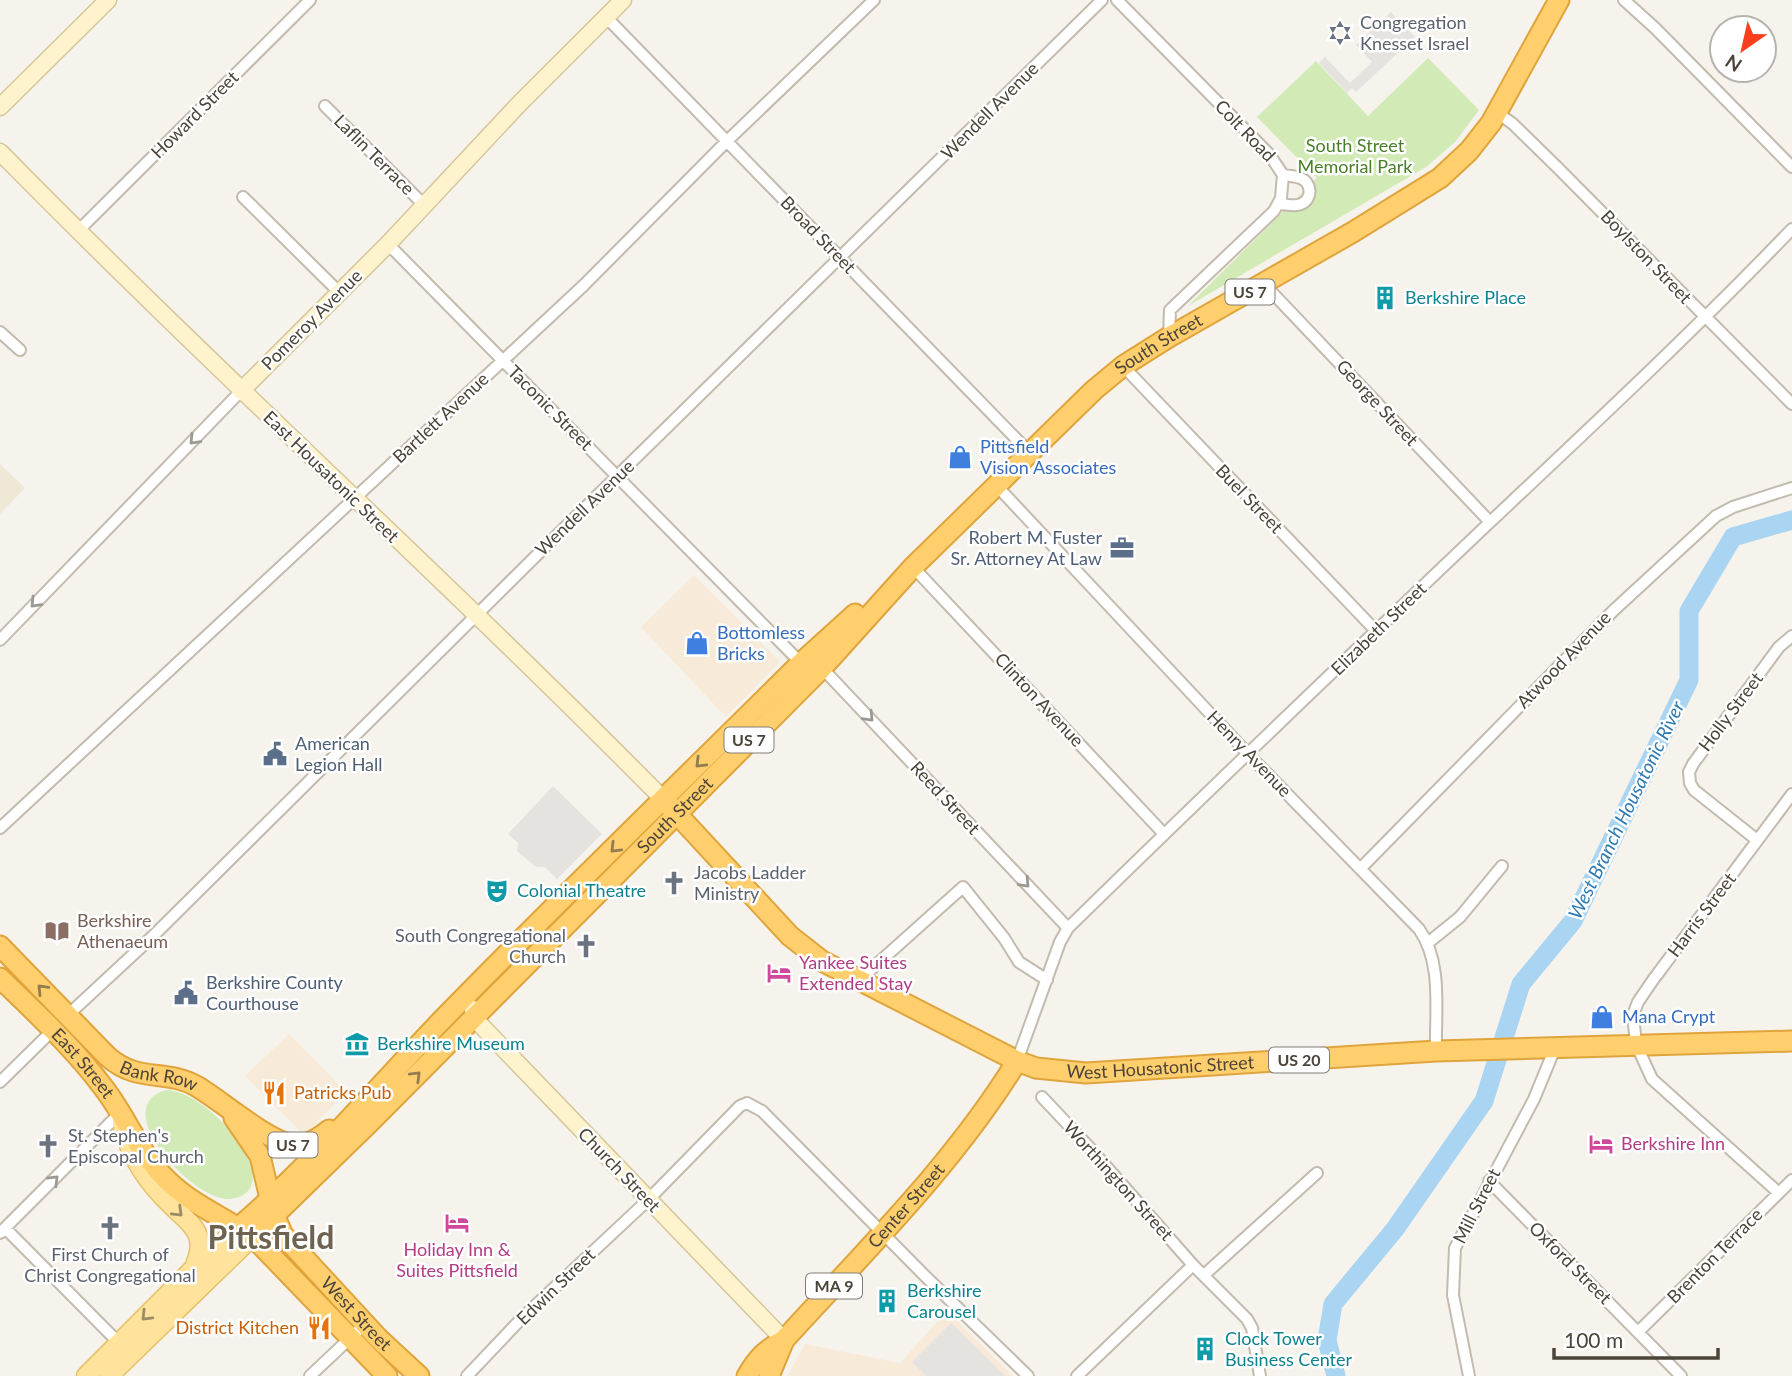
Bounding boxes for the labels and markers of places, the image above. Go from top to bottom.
place label: Congregation Knesset Israel [1360,11,1469,54]
synagogue icon: Congregation Knesset Israel [1326,19,1354,47]
building icon: Berkshire Place [1371,284,1399,312]
place label: Berkshire Place [1405,286,1526,308]
place label: Pittsfield Vision Associates [980,435,1117,478]
shop icon: Pittsfield Vision Associates [946,443,974,471]
place label: Robert M. Fuster Sr. Attorney At Law [951,526,1102,569]
office icon: Robert M. Fuster Sr. Attorney At Law [1108,534,1136,562]
place label: Bottomless Bricks [717,621,805,664]
shop icon: Bottomless Bricks [683,629,711,657]
place label: American Legion Hall [295,732,383,775]
public building icon: American Legion Hall [261,740,289,768]
place label: Jacobs Ladder Ministry [694,861,806,904]
church icon: Jacobs Ladder Ministry [660,869,688,897]
theatre icon: Colonial Theatre [483,877,511,905]
place label: Colonial Theatre [517,879,646,901]
place label: Berkshire Athenaeum [77,909,168,952]
library icon: Berkshire Athenaeum [43,917,71,945]
place label: South Congregational Church [395,924,566,967]
church icon: South Congregational Church [572,932,600,960]
place label: Yankee Suites Extended Stay [799,951,913,994]
hotel icon: Yankee Suites Extended Stay [765,959,793,987]
place label: Berkshire County Courthouse [206,971,344,1014]
public building icon: Berkshire County Courthouse [172,979,200,1007]
shop icon: Mana Crypt [1588,1003,1616,1031]
place label: Mana Crypt [1622,1005,1716,1027]
museum icon: Berkshire Museum [343,1030,371,1058]
place label: Berkshire Museum [377,1032,525,1054]
restaurant icon: Patricks Pub [260,1079,288,1107]
place label: Patricks Pub [294,1081,392,1103]
place label: St. Stephen's Episcopal Church [68,1124,204,1167]
hotel icon: Berkshire Inn [1587,1130,1615,1158]
church icon: St. Stephen's Episcopal Church [34,1132,62,1160]
place label: Berkshire Inn [1621,1132,1725,1154]
hotel icon: Holiday Inn & Suites Pittsfield [443,1209,471,1237]
church icon: First Church of Christ Congregational [96,1214,124,1242]
place label: Holiday Inn & Suites Pittsfield [396,1238,518,1281]
place label: First Church of Christ Congregational [24,1243,196,1286]
place label: Berkshire Carousel [907,1279,982,1322]
building icon: Berkshire Carousel [873,1287,901,1315]
restaurant icon: District Kitchen [305,1314,333,1342]
place label: District Kitchen [176,1316,299,1338]
place label: Clock Tower Business Center [1225,1327,1353,1370]
building icon: Clock Tower Business Center [1191,1335,1219,1363]

